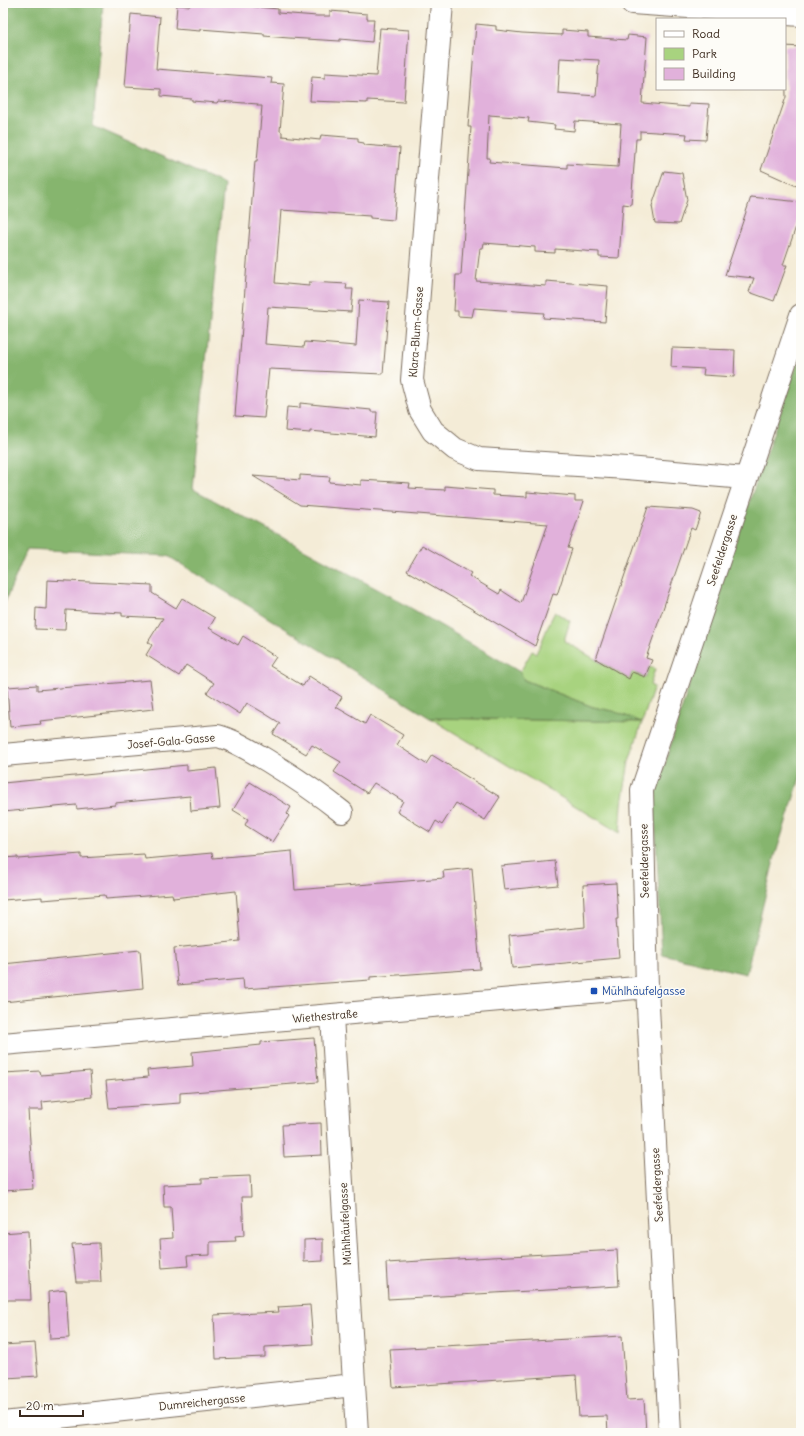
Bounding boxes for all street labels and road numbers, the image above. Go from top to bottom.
street label: Klara-Blum-Gasse [406,286,426,378]
street label: Seefeldergasse [704,512,740,588]
street label: Josef-Gala-Gasse [126,730,216,752]
street label: Seefeldergasse [636,823,652,898]
street label: Wiethestraße [292,1006,358,1026]
street label: Seefeldergasse [648,1147,666,1223]
street label: Mühlhäufelgasse [336,1182,354,1266]
street label: Dumreichergasse [158,1390,246,1414]

